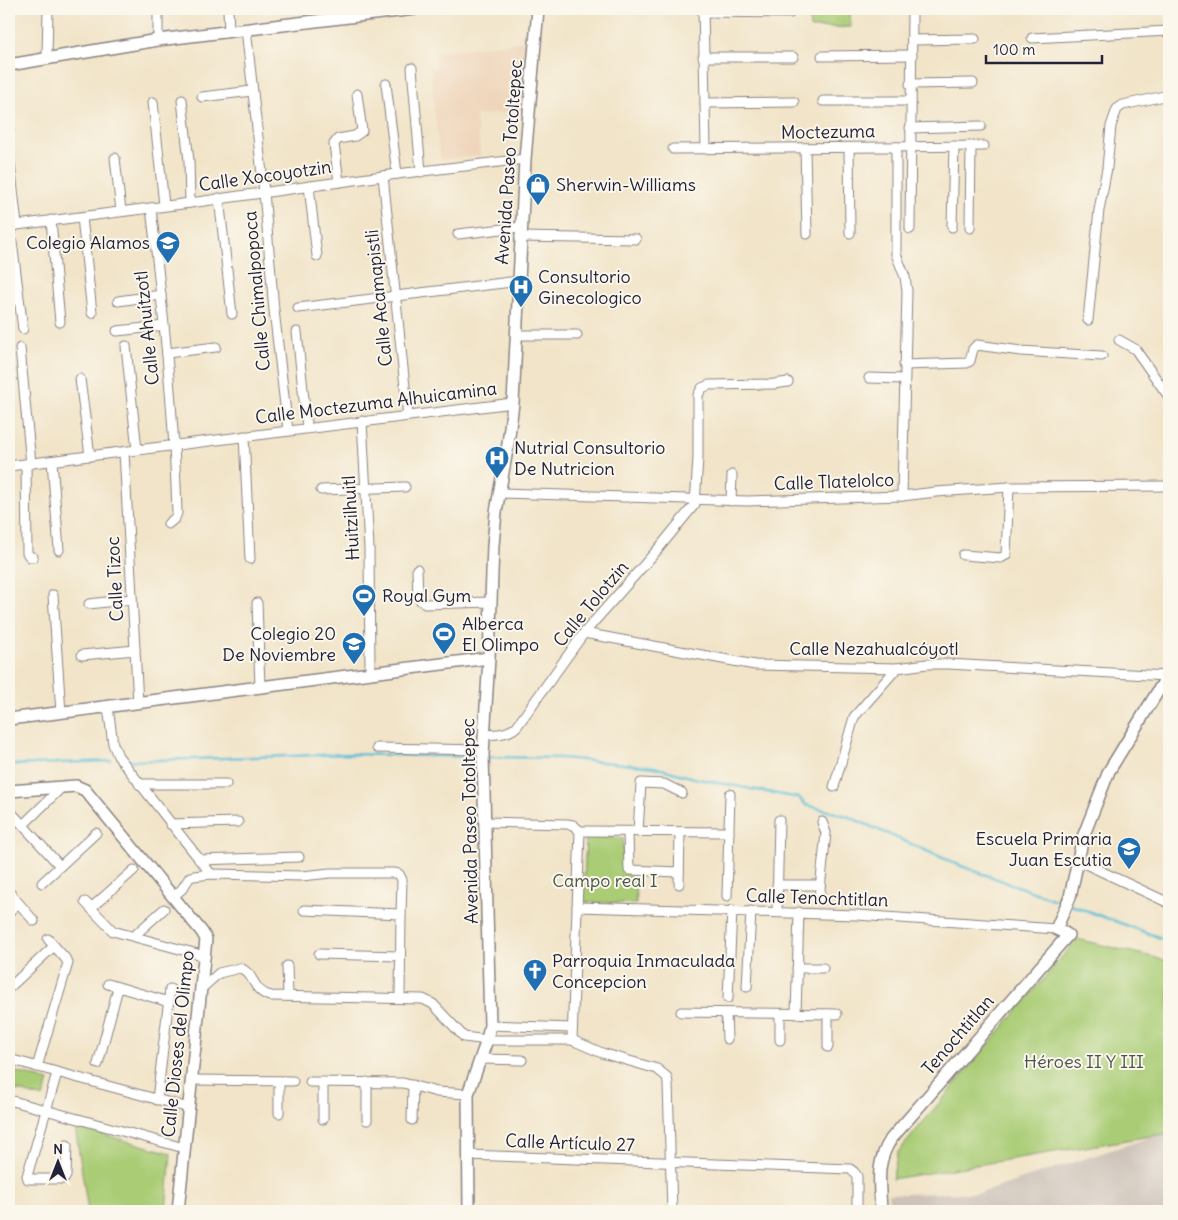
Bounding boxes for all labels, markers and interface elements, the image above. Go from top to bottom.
scale bar [986,32,1102,64]
text: 100 m [993,40,1035,59]
street label: Avenida Paseo Totoltepec [490,59,527,265]
street label: Moctezuma [781,119,875,144]
street label: Calle Xocoyotzin [197,155,333,196]
shop icon: Sherwin-Williams [525,172,551,206]
place label: Sherwin-Williams [556,173,696,196]
street label: Calle Chimalpopoca [238,210,275,372]
street label: Calle Acamapistli [360,228,397,368]
school or university icon: Colegio Alamos [155,230,181,264]
place label: Colegio Alamos [26,231,150,254]
place label: Consultorio Ginecologico [538,265,642,309]
street label: Calle Ahuítzotl [129,270,164,386]
hospital icon: Consultorio Ginecologico [508,274,534,308]
street label: Calle Moctezuma Alhuicamina [254,376,498,429]
place label: Nutrial Consultorio De Nutricion [514,436,665,480]
hospital icon: Nutrial Consultorio De Nutricion [484,445,510,479]
street label: Calle Tlatelolco [773,468,895,495]
street label: Huitzilhuitl [337,475,364,561]
street label: Calle Tizoc [101,536,128,622]
street label: Calle Tolotzin [548,556,633,651]
sports icon: Royal Gym [351,583,377,617]
place label: Royal Gym [382,584,471,607]
place label: Alberca El Olimpo [462,612,539,656]
sports icon: Alberca El Olimpo [431,621,457,655]
place label: Colegio 20 De Noviembre [222,622,336,666]
school or university icon: Colegio 20 De Noviembre [341,631,367,665]
street label: Calle Nezahualcóyotl [789,637,959,660]
street label: Avenida Paseo Totoltepec [456,718,483,924]
place label: Escuela Primaria Juan Escutia [975,827,1112,871]
school or university icon: Escuela Primaria Juan Escutia [1116,836,1142,870]
park label: Campo real I [552,869,658,892]
street label: Calle Tenochtitlan [745,884,889,911]
street label: Calle Dioses del Olimpo [156,949,199,1139]
place label: Parroquia Inmaculada Concepcion [552,949,735,993]
church icon: Parroquia Inmaculada Concepcion [522,958,548,992]
street label: Tenochtitlan [917,990,999,1079]
park label: Héroes II Y III [1024,1050,1144,1073]
street label: Calle Artículo 27 [505,1129,635,1156]
north arrow [32,1138,82,1188]
text: N [53,1140,63,1158]

